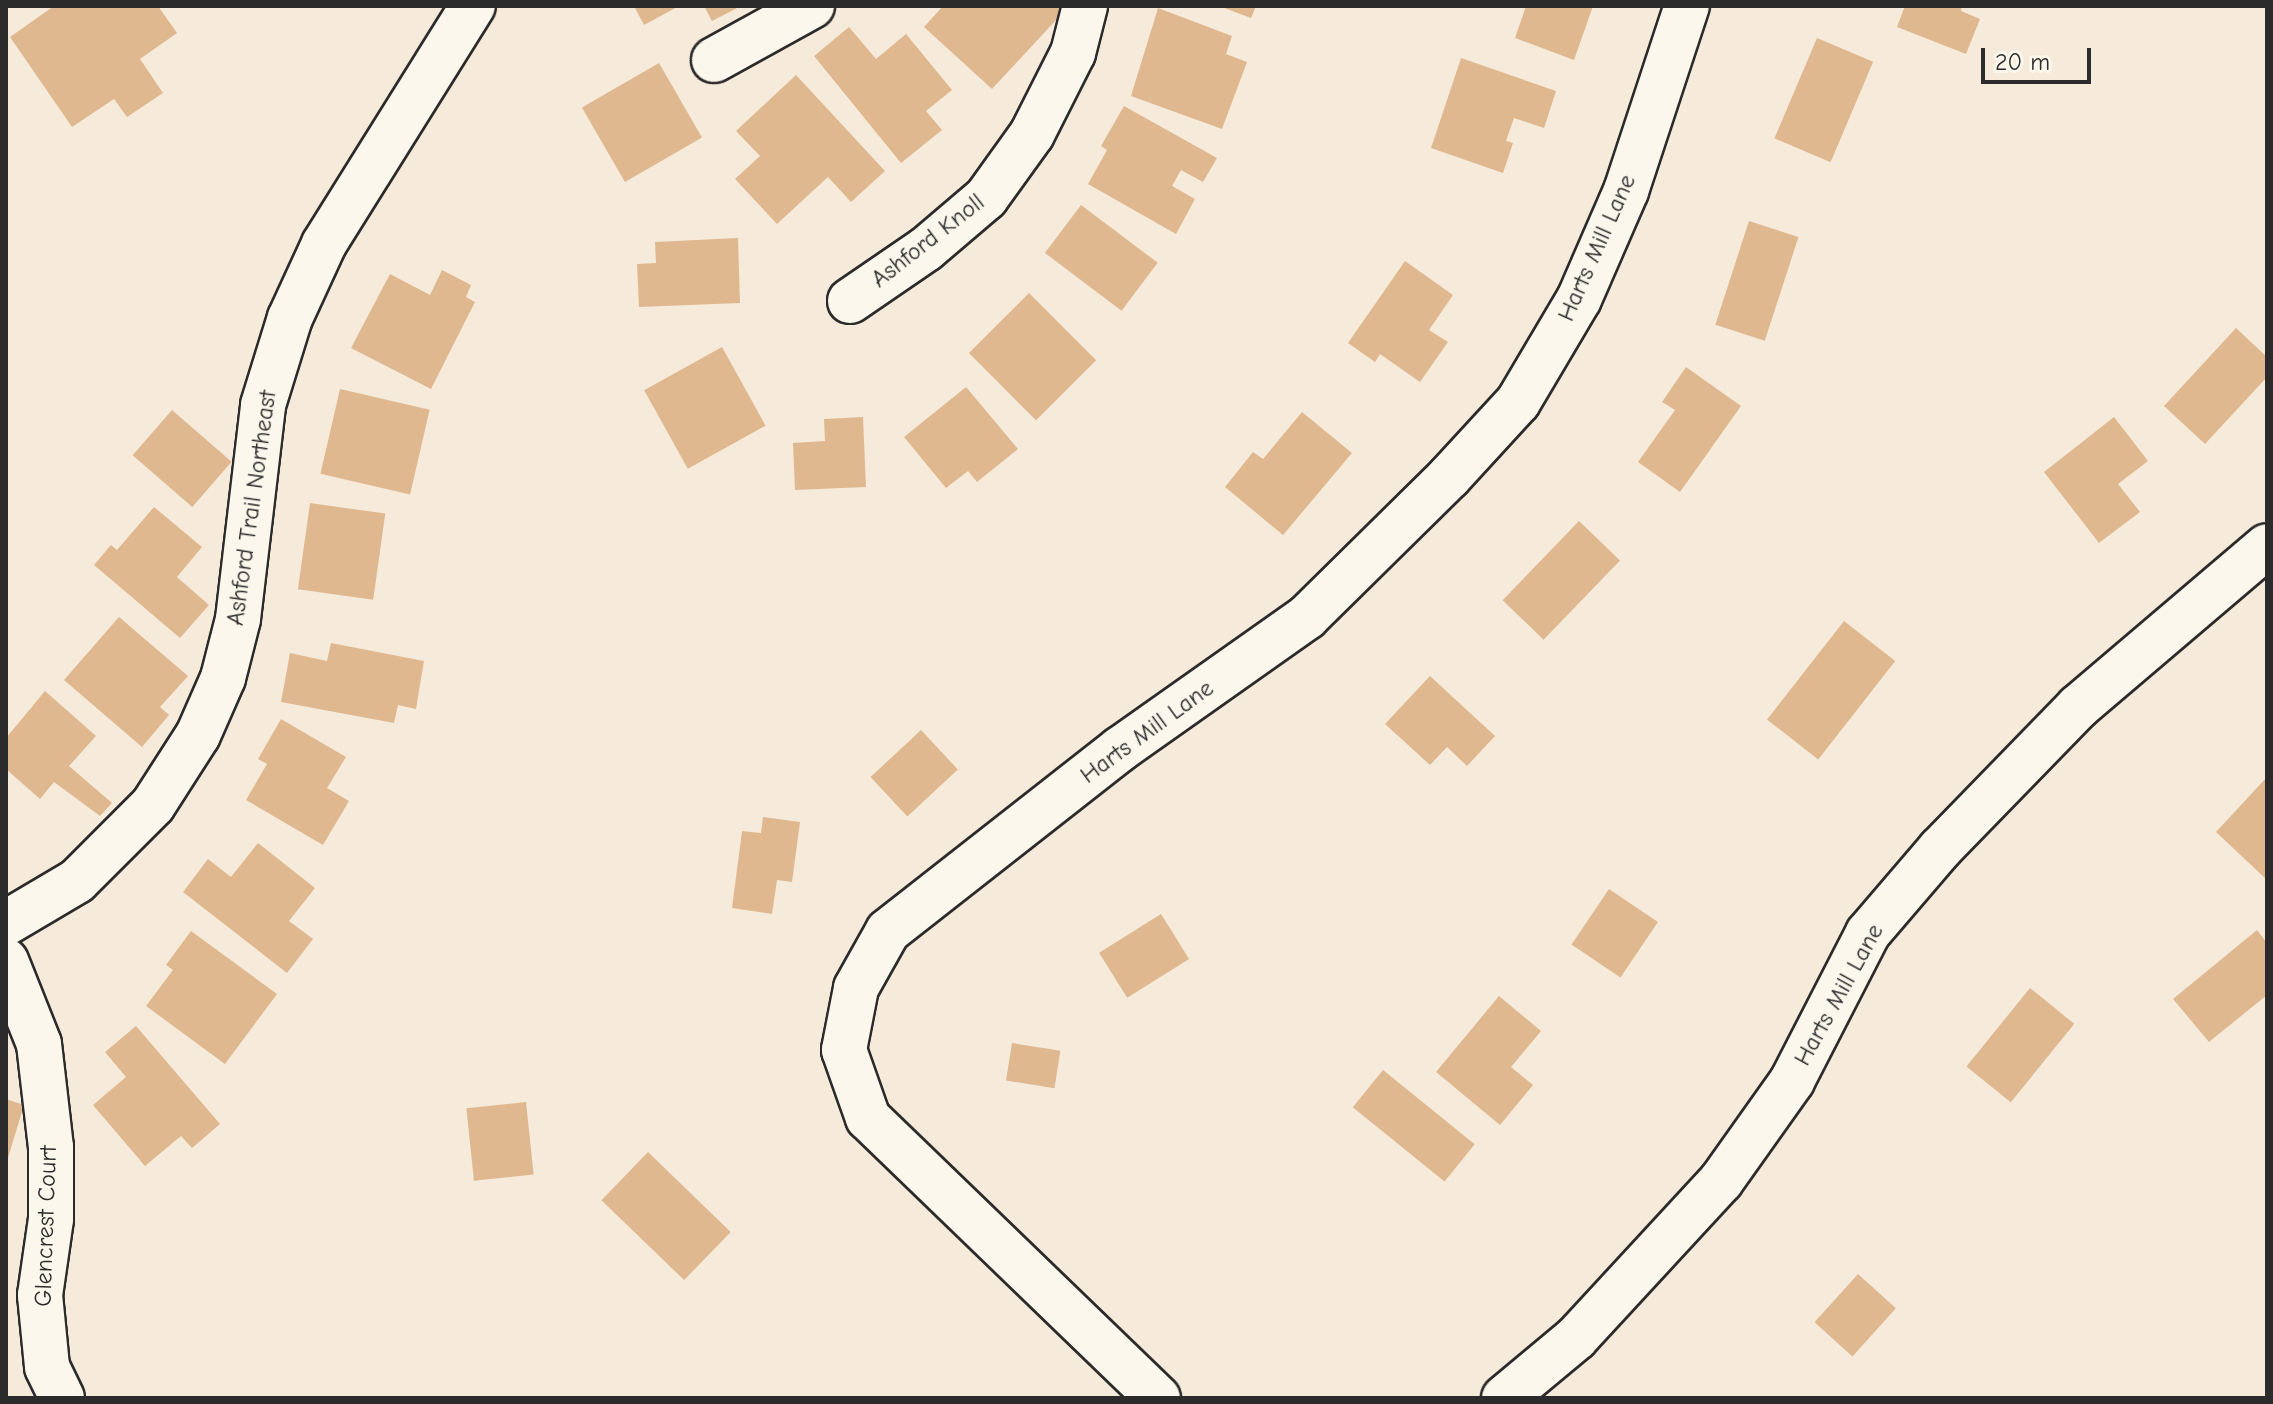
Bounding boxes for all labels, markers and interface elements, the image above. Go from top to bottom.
scale bar [1985,32,2095,82]
text: 20 m [1995,48,2050,76]
street label: Harts Mill Lane [1552,170,1642,326]
street label: Ashford Knoll [866,188,990,294]
street label: Ashford Trail Northeast [221,389,283,627]
street label: Harts Mill Lane [1075,674,1219,790]
street label: Harts Mill Lane [1788,919,1890,1071]
street label: Glencrest Court [29,1145,63,1307]

